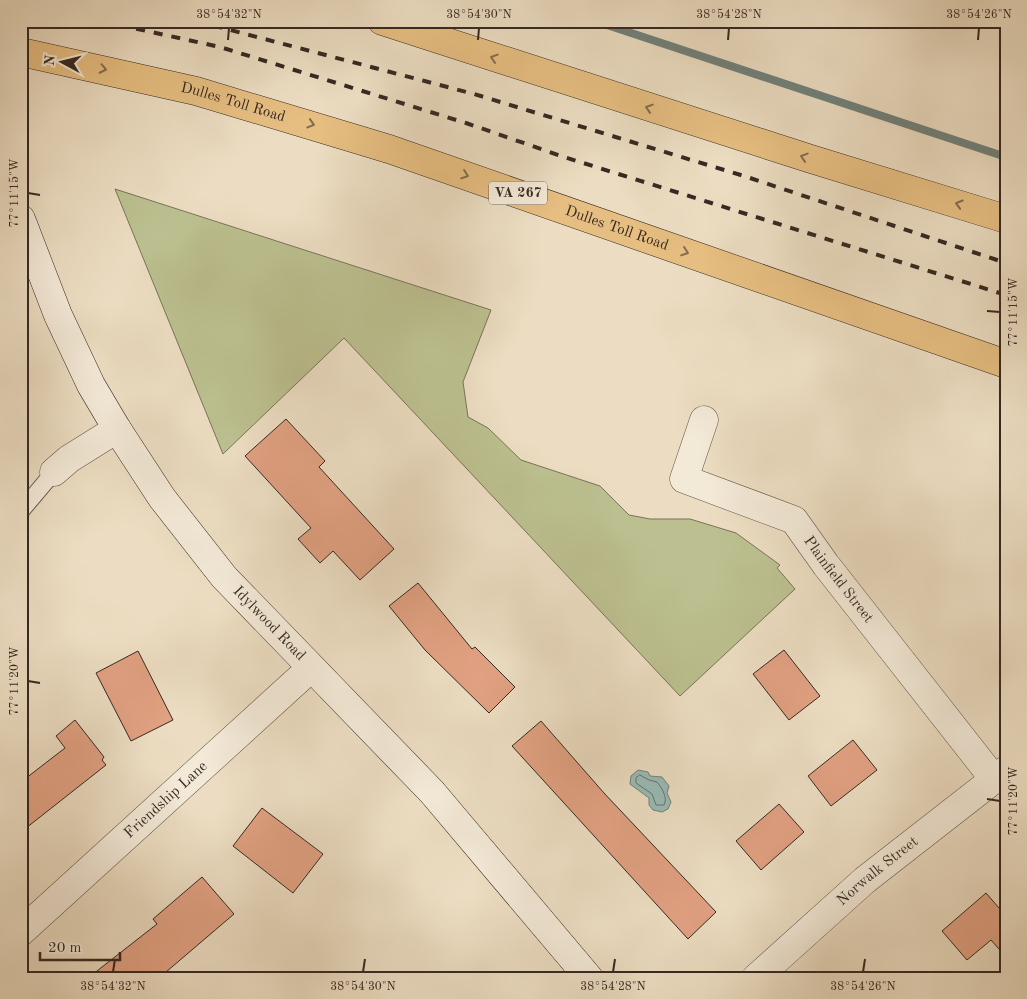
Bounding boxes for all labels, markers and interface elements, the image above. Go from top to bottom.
text: 38°54'32"N [196,8,262,21]
text: 38°54'30"N [446,8,512,21]
text: 38°54'28"N [696,8,762,21]
text: 38°54'26"N [946,8,1012,21]
north arrow [38,38,88,88]
text: N [42,54,58,67]
one-way arrow [490,54,499,64]
one-way arrow [99,63,108,74]
street label: Dulles Toll Road [179,80,287,125]
one-way arrow [645,103,654,113]
one-way arrow [306,119,315,129]
one-way arrow [800,152,808,162]
text: 77°11'15"W [8,158,21,228]
one-way arrow [461,169,469,179]
road number: VA 267 [489,182,547,204]
one-way arrow [955,200,964,210]
street label: Dulles Toll Road [563,203,671,253]
one-way arrow [680,246,689,256]
text: 77°11'15"W [1007,277,1020,347]
street label: Plainfield Street [801,534,876,626]
street label: Idylwood Road [230,583,308,664]
text: 77°11'20"W [9,646,21,716]
street label: Friendship Lane [122,759,210,841]
text: 77°11'20"W [1008,766,1020,836]
street label: Norwalk Street [834,834,921,909]
scale bar [40,929,120,961]
text: 20 m [48,941,82,956]
text: 38°54'32"N [80,980,146,993]
text: 38°54'30"N [330,980,396,993]
text: 38°54'28"N [580,980,646,993]
text: 38°54'26"N [830,980,896,993]

